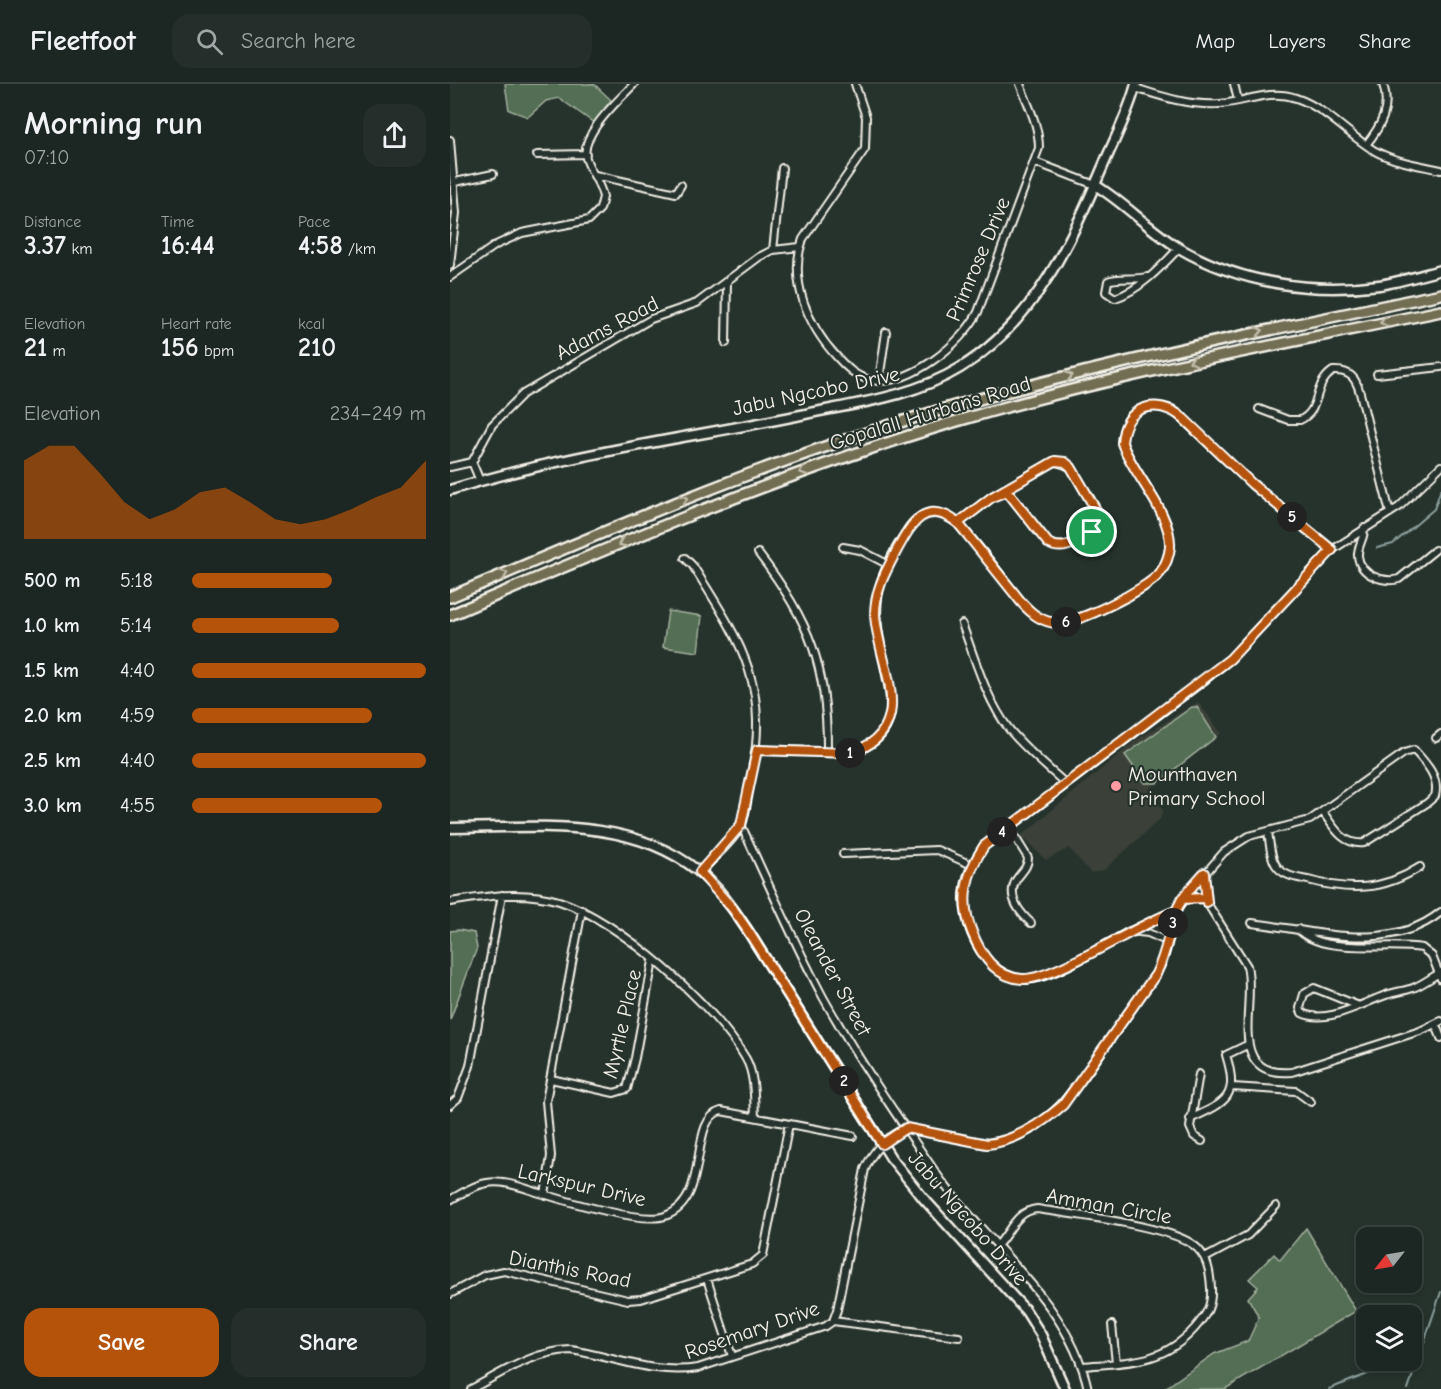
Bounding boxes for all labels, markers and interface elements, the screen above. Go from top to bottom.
search box [172,14,592,68]
text: Fleetfoot [30,25,136,57]
icon: search [193,25,226,58]
text: Search here [241,28,356,54]
text: Map [1196,29,1235,53]
text: Layers [1268,29,1326,53]
text: Share [1359,29,1411,53]
text: Morning run [24,104,203,142]
button: share [363,104,426,167]
text: 07:10 [24,146,69,169]
street label: Primrose Drive [941,193,1015,325]
text: Distance [24,213,81,231]
text: Time [161,213,194,231]
text: Pace [298,213,330,231]
text: 3.37 [24,231,66,261]
text: 16:44 [161,231,215,261]
text: 4:58 [298,231,343,261]
text: km [66,240,92,258]
text: /km [343,240,376,258]
street label: Adams Road [552,291,662,365]
text: Elevation [24,315,85,333]
text: Heart rate [161,315,232,333]
text: kcal [298,315,325,333]
one-way arrow [1379,316,1388,328]
one-way arrow [1254,325,1264,338]
text: 21 [24,333,47,363]
text: 156 [161,333,199,363]
text: 210 [298,333,336,363]
text: m [47,342,66,360]
text: bpm [199,342,234,360]
one-way arrow [1188,354,1198,367]
street label: Jabu Ngcobo Drive [730,362,902,420]
one-way arrow [1064,370,1074,383]
street label: Gopalall Hurbans Road [827,371,1033,455]
text: Elevation [24,402,101,425]
text: 234–249 m [330,402,426,425]
one-way arrow [798,463,809,476]
one-way arrow [678,494,689,506]
pin: 5 [1277,502,1307,532]
pin [1066,506,1117,557]
text: 5 [1288,508,1296,526]
icon: arrive [1075,515,1108,548]
one-way arrow [617,536,628,548]
text: 500 m [24,569,81,592]
text: 5:18 [120,569,153,592]
one-way arrow [498,569,509,581]
pin: 6 [1051,607,1081,637]
text: 6 [1062,613,1070,631]
text: 1.0 km [24,614,80,637]
text: 5:14 [120,614,152,637]
text: 1.5 km [24,659,79,682]
text: 4:40 [120,659,155,682]
text: 2.0 km [24,704,82,727]
text: 4:59 [120,704,155,727]
pin: 1 [835,738,865,768]
text: 1 [847,744,853,762]
text: 2.5 km [24,749,81,772]
text: 4:40 [120,749,155,772]
place label: Mounthaven Primary School [1128,762,1266,810]
marker: Mounthaven Primary School [1109,779,1123,793]
text: 3.0 km [24,794,82,817]
text: 4:55 [120,794,155,817]
pin: 4 [987,817,1017,847]
text: 4 [998,823,1006,841]
street label: Oleander Street [789,904,877,1041]
pin: 3 [1158,908,1188,938]
text: 3 [1169,914,1177,932]
street label: Myrtle Place [598,967,646,1081]
pin: 2 [829,1066,859,1096]
text: 2 [840,1072,848,1090]
street label: Jabu Ngcobo Drive [903,1146,1033,1290]
street label: Larkspur Drive [516,1159,648,1211]
street label: Amman Circle [1044,1183,1174,1229]
north arrow [1356,1227,1422,1293]
map controls [1356,1227,1422,1371]
street label: Dianthis Road [507,1245,633,1293]
street label: Rosemary Drive [682,1296,822,1364]
button: layers [1356,1305,1422,1371]
button: Save [24,1308,219,1377]
button: Share [231,1308,426,1377]

